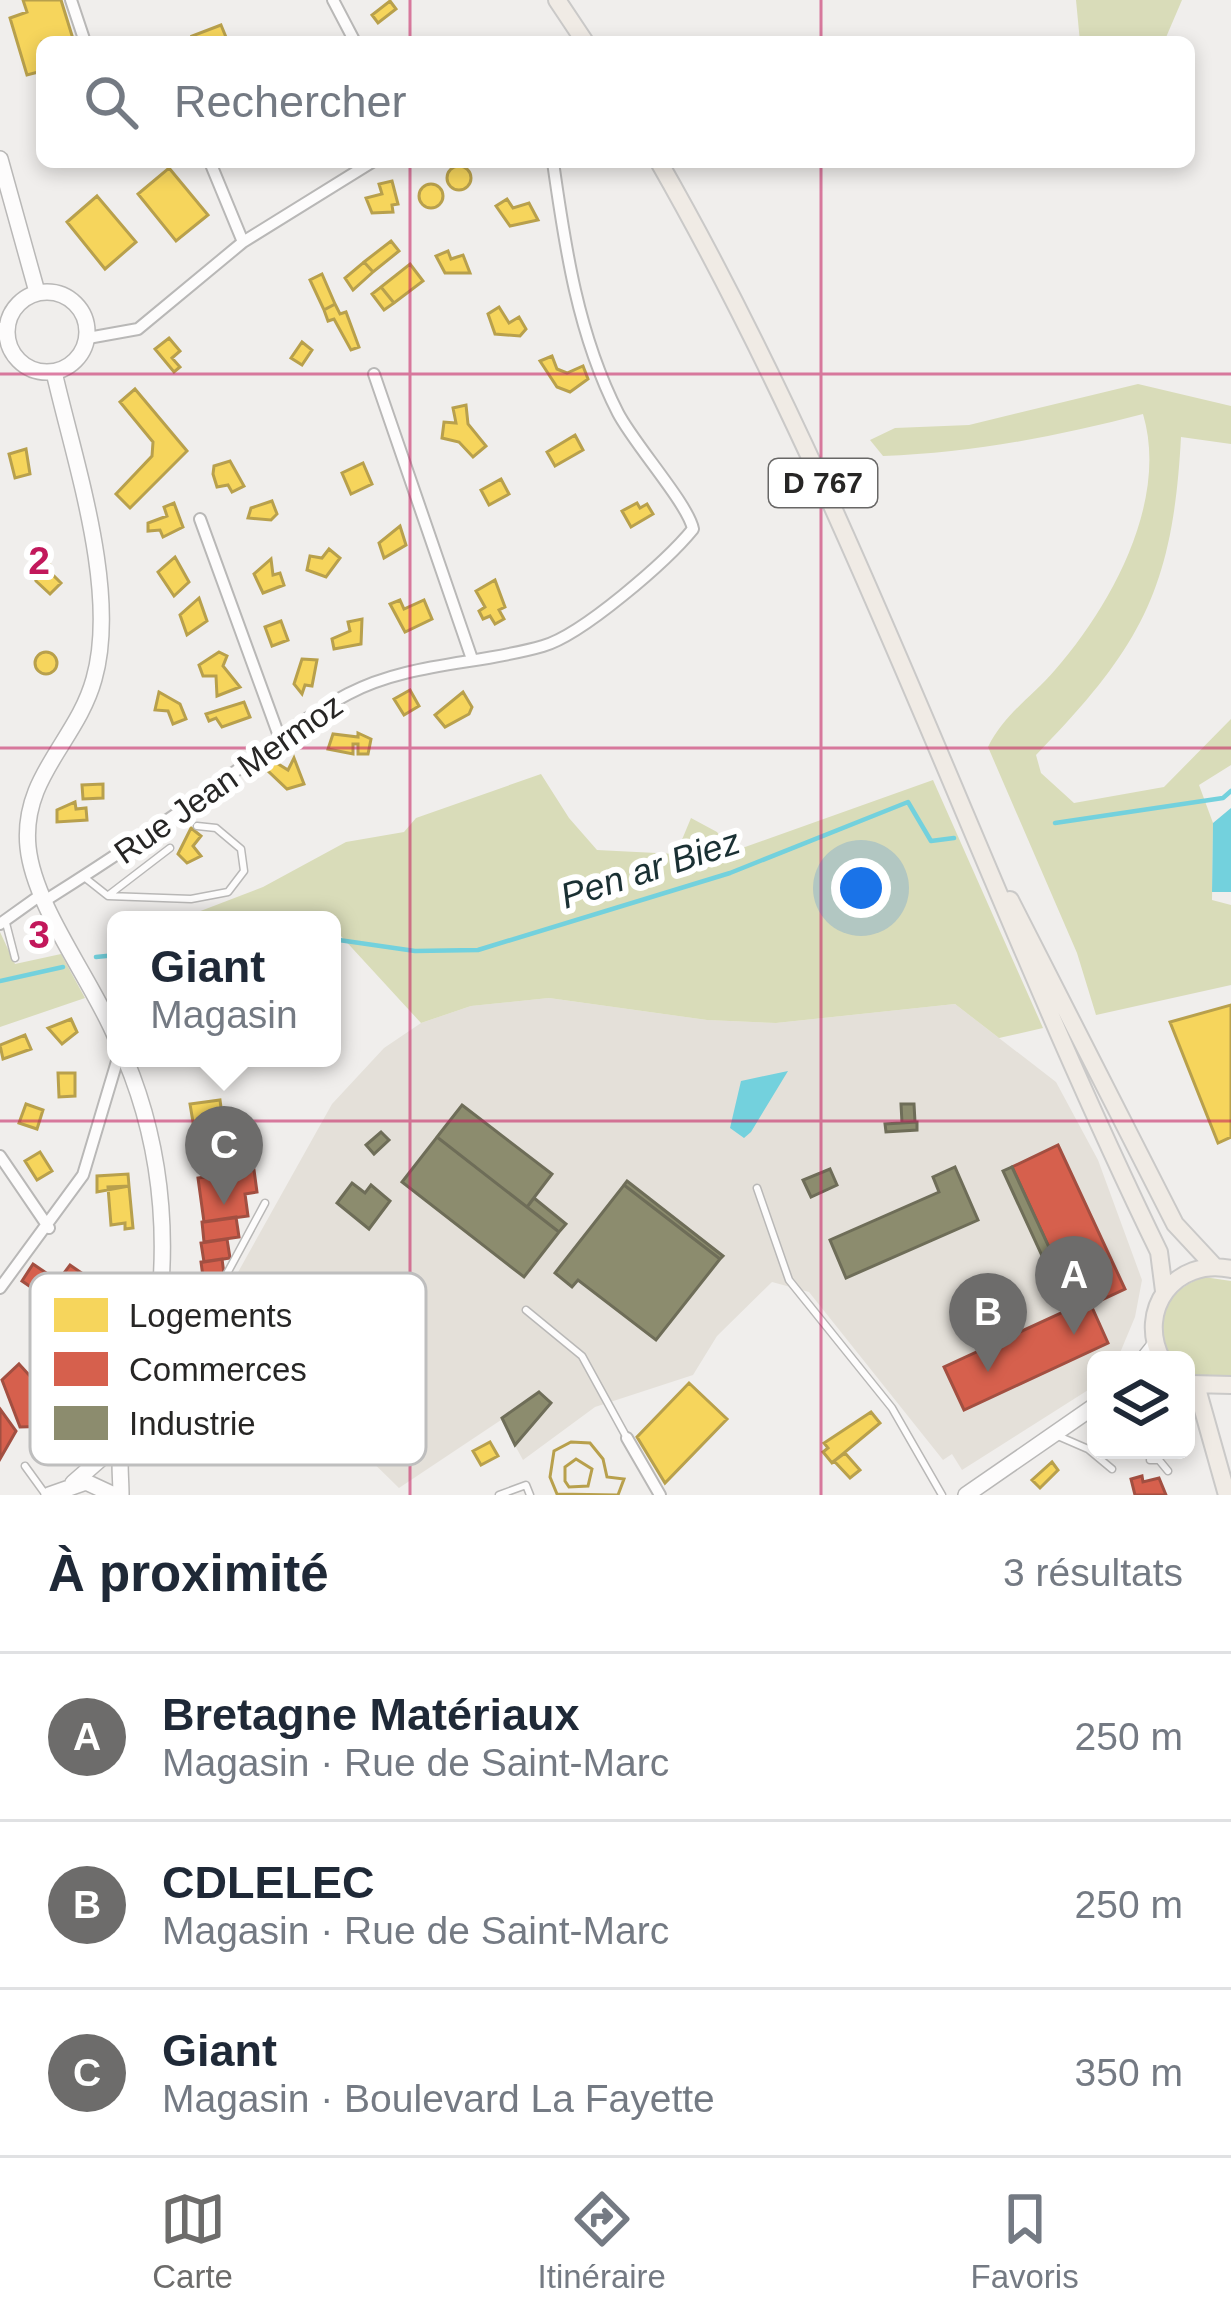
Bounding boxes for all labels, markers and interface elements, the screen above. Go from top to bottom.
search box [36,36,1195,168]
icon: search [78,69,144,135]
text: Rechercher [174,76,407,127]
road number: D 767 [769,459,877,507]
text: 2 [28,539,50,582]
street label: Rue Jean Mermoz [107,686,349,871]
water label: Pen ar Biez [555,820,745,917]
your location [831,858,891,918]
popup [107,911,341,1067]
text: 3 [28,913,50,956]
text: Giant [150,941,265,992]
text: Magasin [150,993,298,1036]
pin: C [185,1106,263,1205]
pin: A [1035,1236,1113,1335]
legend [30,1273,426,1465]
pin: B [949,1273,1027,1372]
text: Logements [129,1297,292,1334]
text: Commerces [129,1351,307,1388]
map controls [1087,1351,1195,1459]
button: layers [1087,1351,1195,1459]
text: Industrie [129,1405,256,1442]
text: À proximité [48,1545,329,1602]
text: 3 résultats [1003,1551,1183,1594]
text: Bretagne Matériaux [162,1689,580,1740]
text: A [73,1715,101,1758]
text: 250 m [1075,1715,1183,1758]
text: Magasin · Rue de Saint-Marc [162,1741,669,1784]
text: CDLELEC [162,1857,375,1908]
text: B [73,1883,101,1926]
text: 250 m [1075,1883,1183,1926]
text: Magasin · Rue de Saint-Marc [162,1909,669,1952]
text: Giant [162,2025,277,2076]
text: C [73,2051,101,2094]
text: 350 m [1075,2051,1183,2094]
text: Magasin · Boulevard La Fayette [162,2077,715,2120]
tab: Carte [152,2186,233,2296]
tab: Itinéraire [538,2186,666,2296]
tab: Favoris [971,2186,1079,2296]

